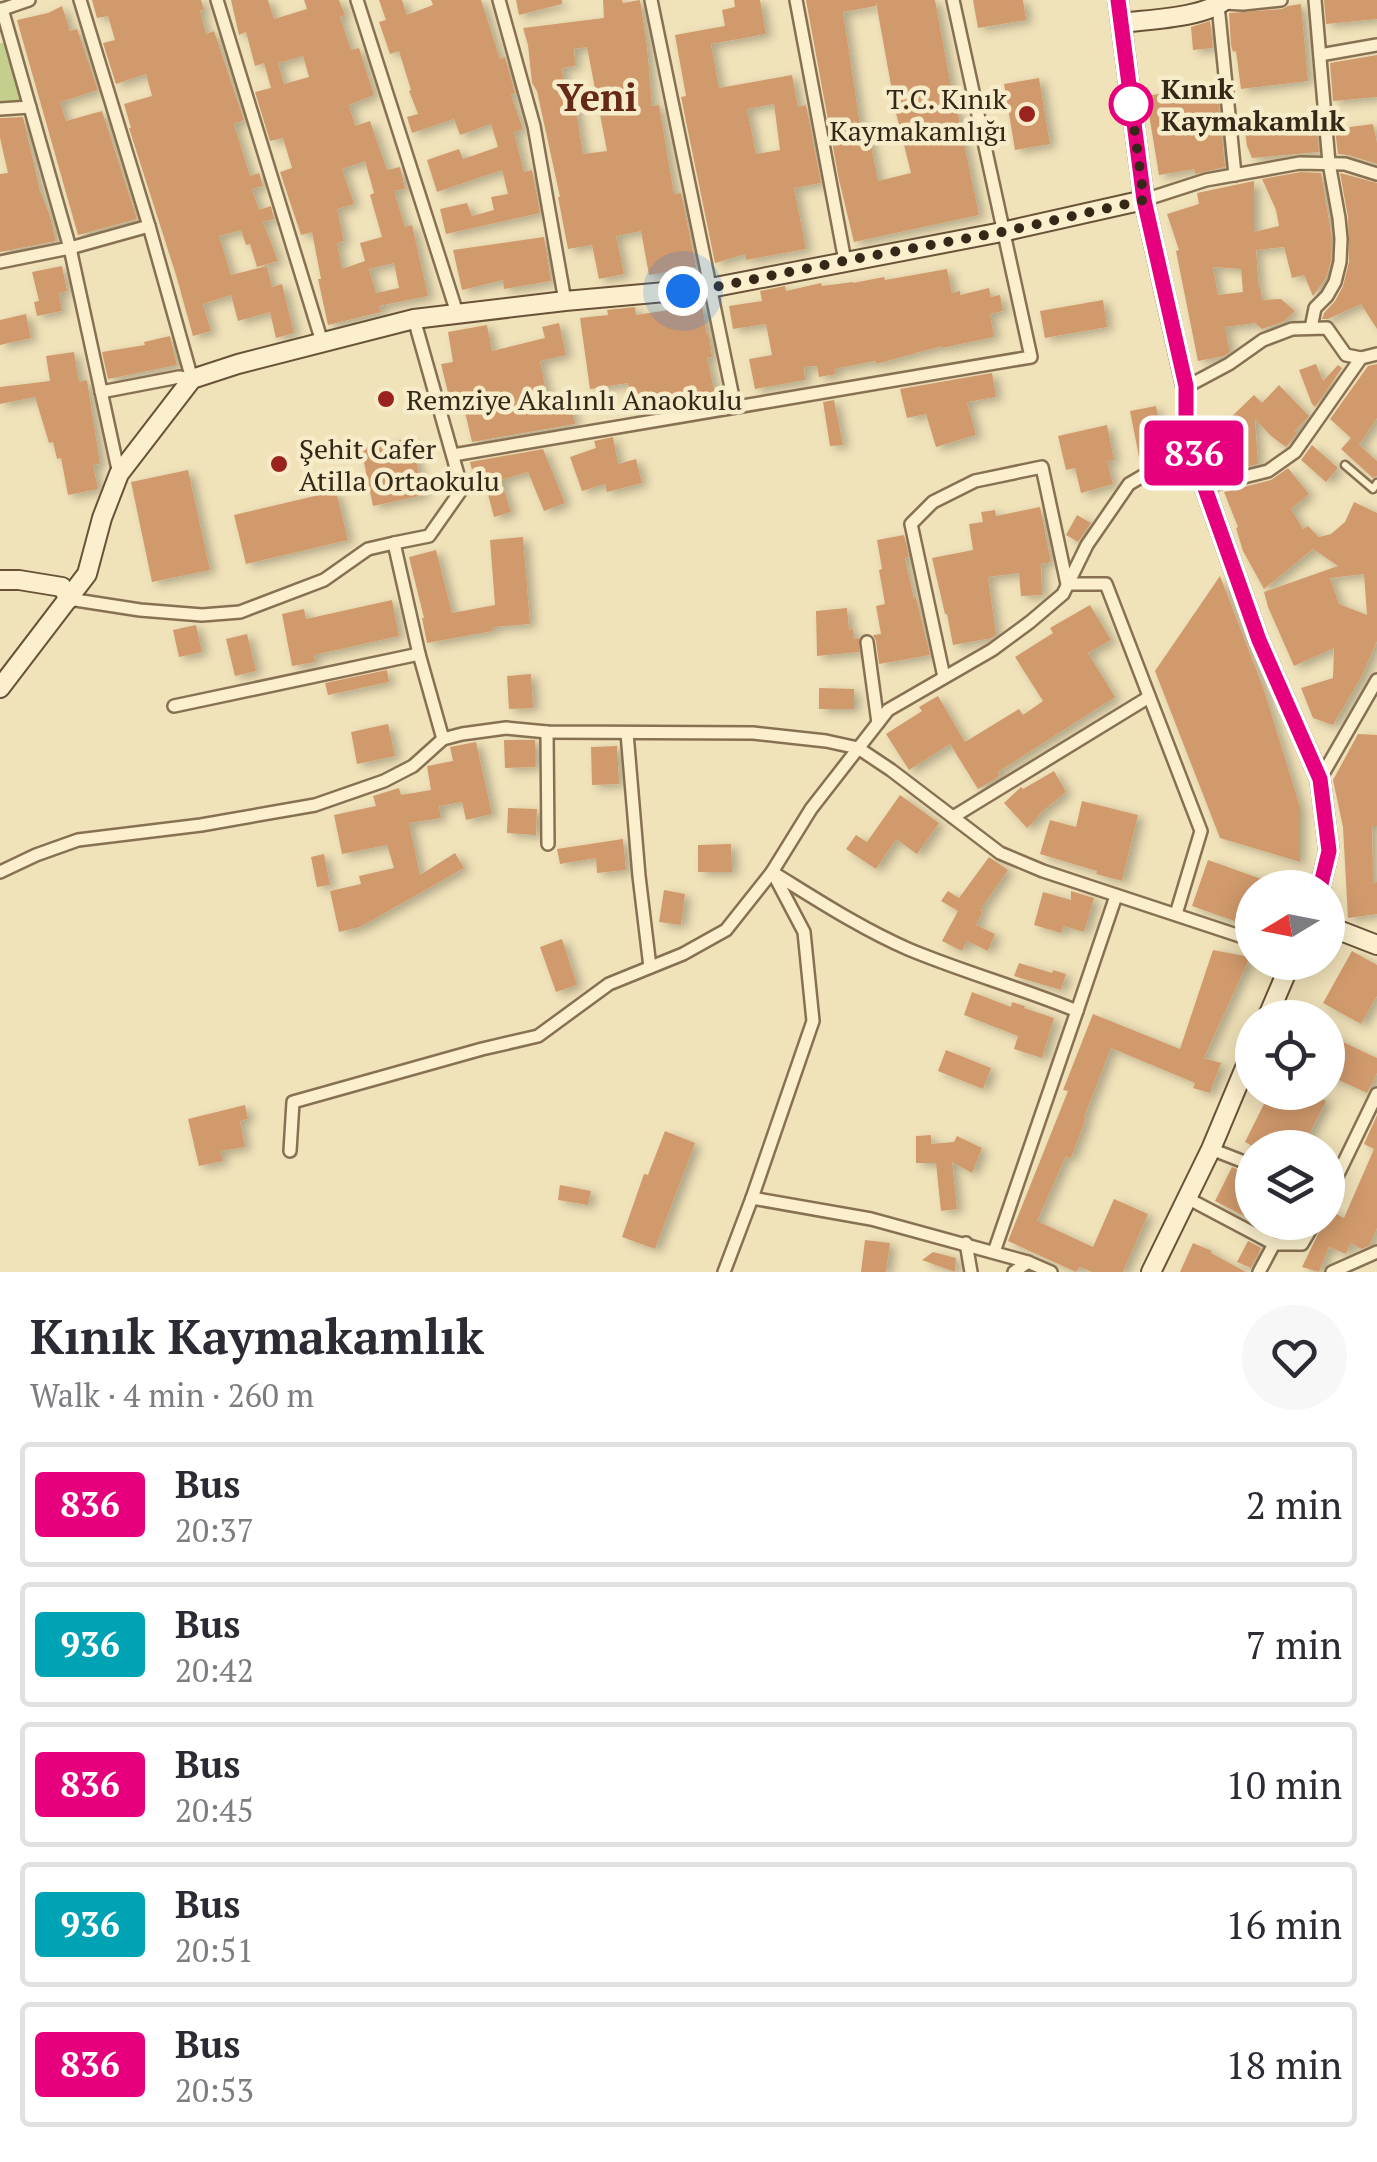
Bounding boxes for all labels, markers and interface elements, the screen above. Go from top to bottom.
place label: Kınık Kaymakamlık [1161,70,1346,139]
district label: Yeni [557,72,637,122]
place label: T.C. Kınık Kaymakamlığı [830,80,1008,149]
marker: Kınık Kaymakamlık [1110,83,1152,125]
marker: T.C. Kınık Kaymakamlığı [1016,103,1038,125]
your location [658,266,708,316]
place label: Remziye Akalınlı Anaokulu [406,381,742,418]
marker: Remziye Akalınlı Anaokulu [375,388,397,410]
line badge: 836 [1136,420,1252,486]
place label: Şehit Cafer Atilla Ortaokulu [299,430,500,499]
text: 836 [1164,430,1224,476]
marker: Şehit Cafer Atilla Ortaokulu [268,453,290,475]
north arrow [1235,870,1345,980]
map controls [1235,870,1345,1240]
button: locate [1235,1000,1345,1110]
button: layers [1235,1130,1345,1240]
text: Kınık Kaymakamlık [30,1304,484,1368]
button: heart [1242,1305,1347,1410]
text: Walk · 4 min · 260 m [30,1374,314,1416]
text: Bus [175,1459,240,1509]
text: 2 min [1246,1480,1342,1530]
text: 836 [60,1481,120,1527]
text: 20:37 [175,1509,254,1551]
text: Bus [175,1599,240,1649]
text: 7 min [1246,1620,1342,1670]
text: 936 [60,1621,120,1667]
text: 20:42 [175,1649,254,1691]
text: Bus [175,1739,240,1789]
text: 10 min [1225,1760,1342,1810]
text: 836 [60,1761,120,1807]
text: 20:45 [175,1789,254,1831]
text: Bus [175,1879,240,1929]
text: 16 min [1225,1900,1342,1950]
text: 936 [60,1901,120,1947]
text: 20:51 [175,1929,254,1971]
text: Bus [175,2019,240,2069]
text: 18 min [1225,2040,1342,2090]
text: 836 [60,2041,120,2087]
text: 20:53 [175,2069,254,2111]

